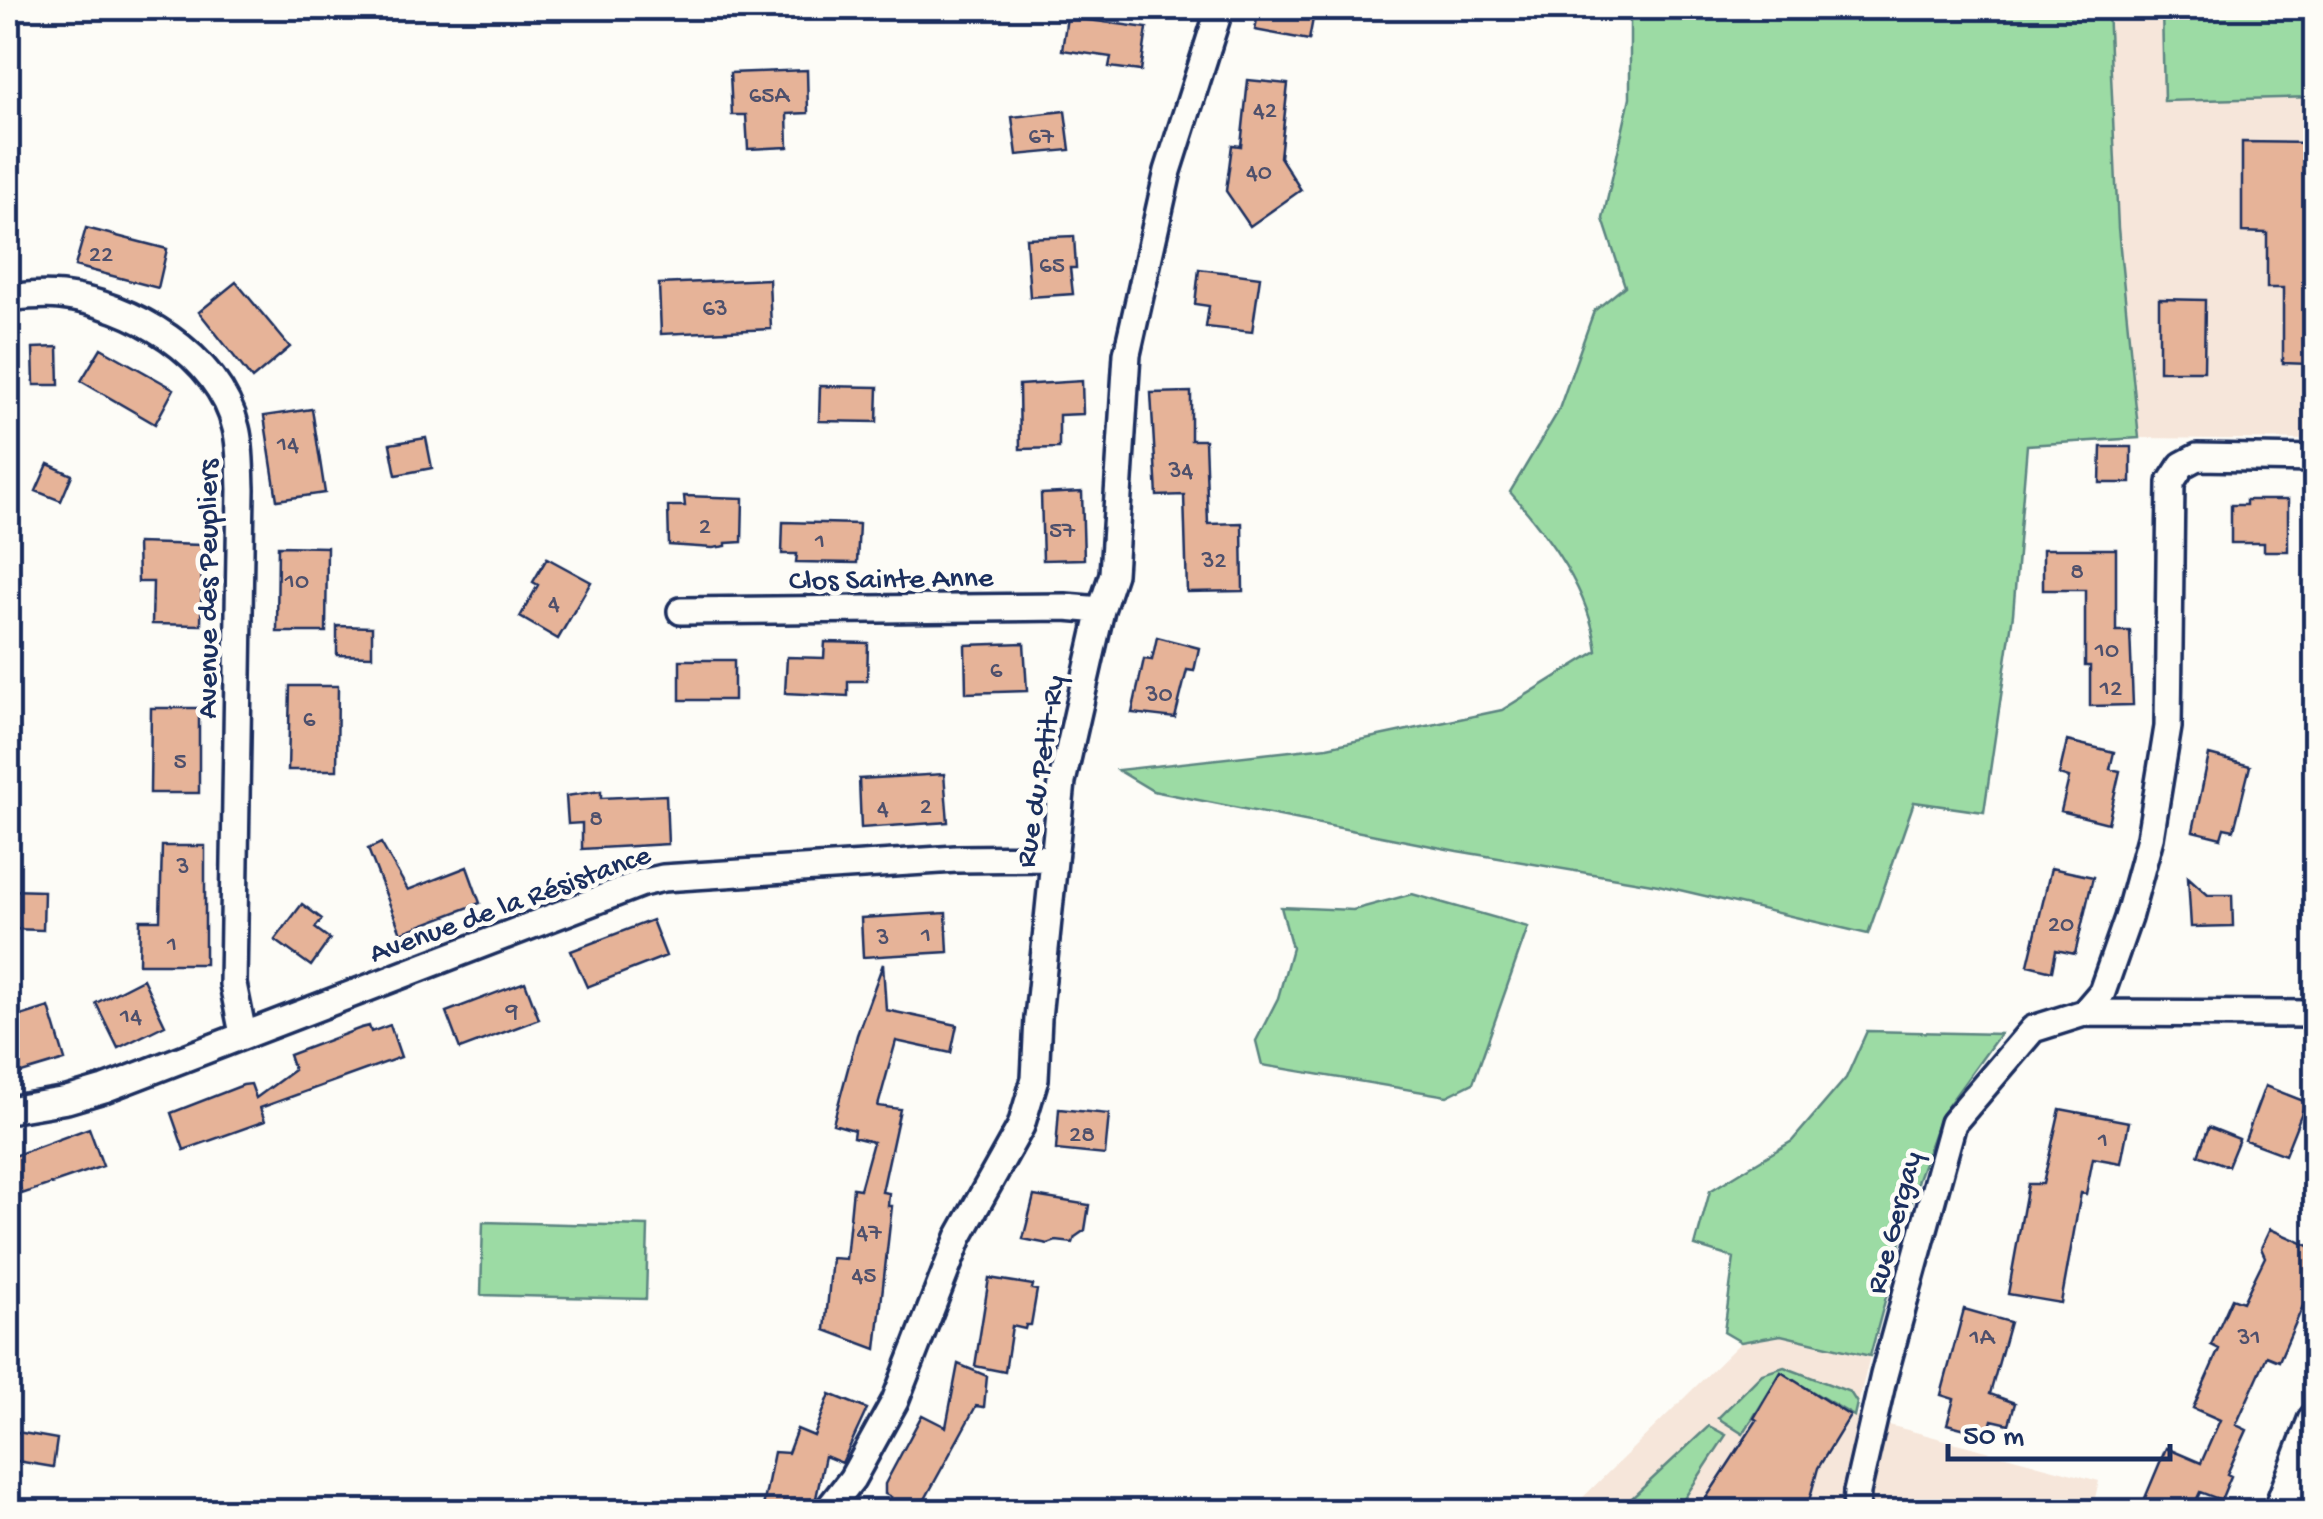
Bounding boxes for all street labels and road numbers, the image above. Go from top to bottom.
street label: Avenue des Peupliers [193,458,228,719]
street label: Clos Sainte Anne [789,562,994,601]
street label: Rue du Petit-Ry [1010,673,1075,870]
street label: Avenue de la Résistance [365,839,656,973]
street label: Rue Gergay [1861,1148,1932,1298]

